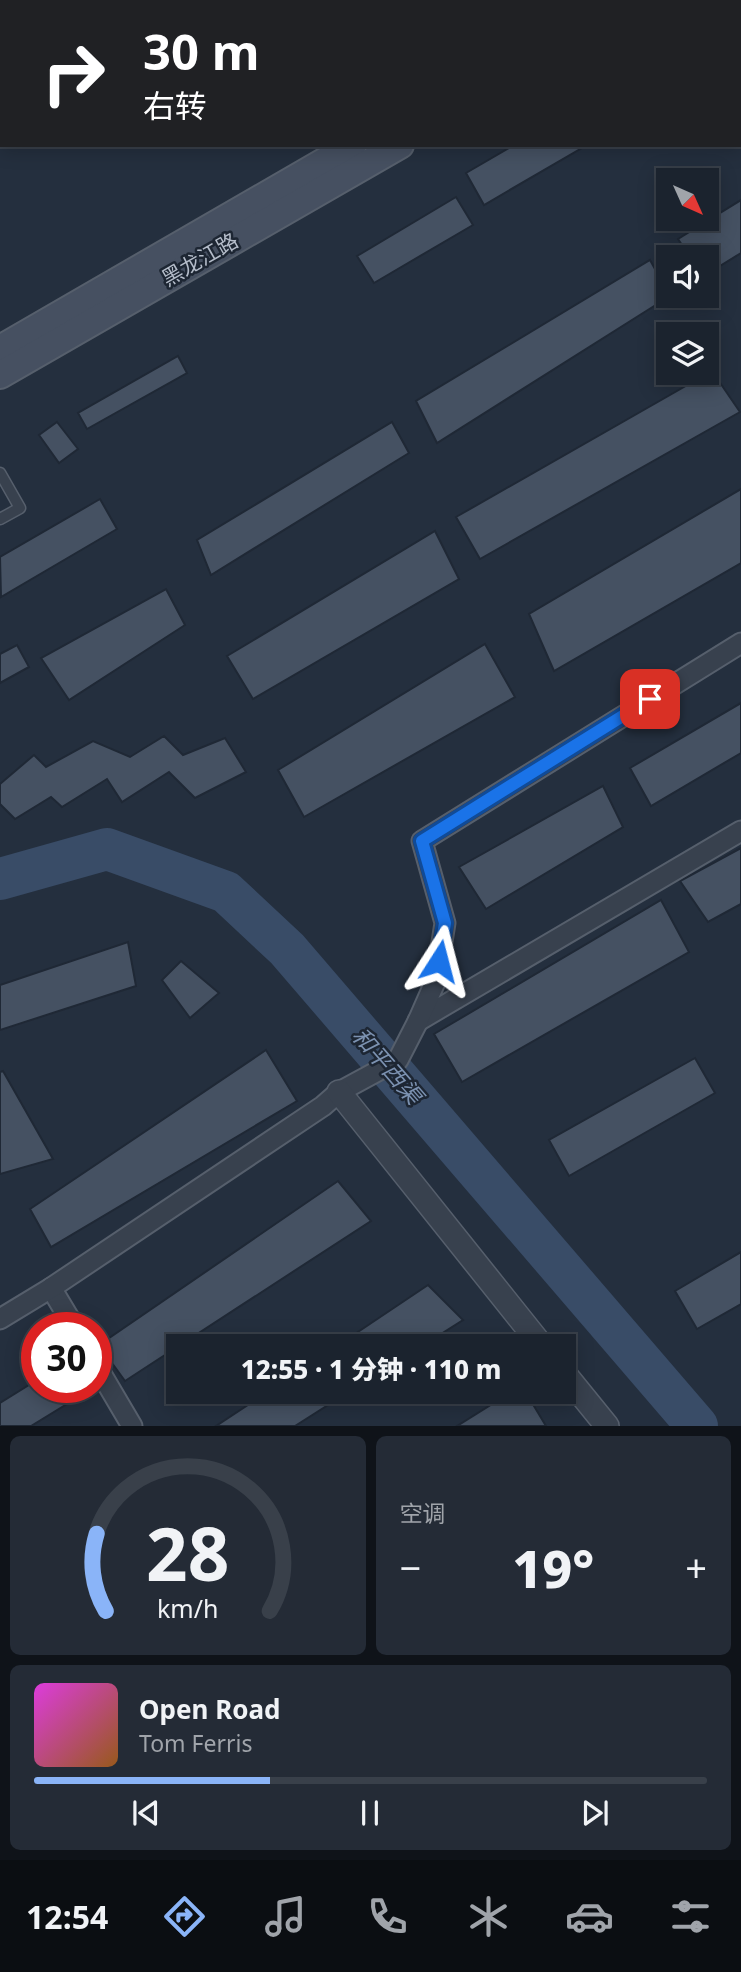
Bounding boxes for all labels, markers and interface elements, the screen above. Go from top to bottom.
text: 30 m [143,18,260,84]
icon: right [28,28,119,119]
text: 右转 [143,84,207,127]
north arrow [656,168,719,231]
map controls [656,168,719,385]
street label: 黑龙江路 [156,226,243,292]
button: sound [656,245,719,308]
button: layers [656,322,719,385]
pin [620,669,680,729]
icon: arrive [631,680,669,718]
position arrow [402,924,476,998]
water label: 和平西渠 [346,1020,432,1113]
speed limit sign: 30 [21,1312,112,1403]
text: 12:55 · 1 分钟 · 110 m [241,1351,501,1387]
text: 空调 [400,1497,446,1529]
text: 28 [146,1504,229,1603]
text: 19° [512,1532,594,1603]
text: − [400,1541,421,1593]
text: + [685,1541,707,1593]
text: km/h [157,1591,219,1625]
text: Open Road [139,1691,281,1727]
text: Tom Ferris [139,1727,252,1759]
icon: previous [127,1794,165,1832]
icon: pause [351,1794,389,1832]
icon: next [576,1794,614,1832]
icon: directions [160,1892,209,1941]
icon: music [261,1892,310,1941]
icon: phone [363,1892,412,1941]
icon: climate [464,1892,513,1941]
icon: car [565,1892,614,1941]
icon: filters [666,1892,715,1941]
text: 12:54 [26,1895,108,1938]

